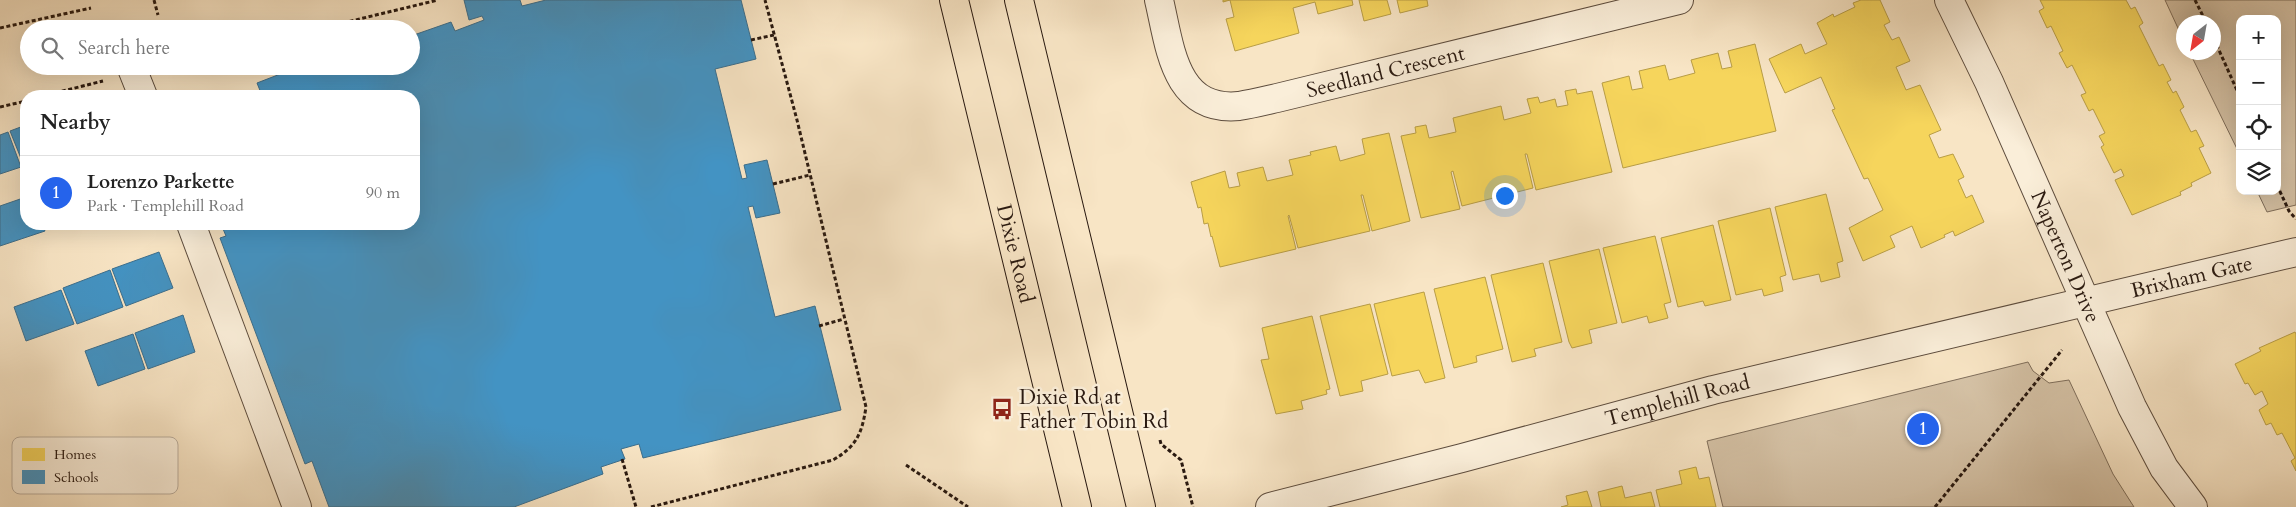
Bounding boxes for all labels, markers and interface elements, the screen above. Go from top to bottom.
north arrow [2176,15,2221,60]
map controls [2236,15,2281,195]
button: + [2236,15,2281,60]
search box [20,20,420,75]
icon: search [38,34,66,62]
text: Search here [78,35,170,61]
street label: Seedland Crescent [1304,39,1468,105]
button: − [2236,60,2281,105]
button: locate [2236,105,2281,150]
text: Nearby [40,108,111,137]
button: layers [2236,150,2281,195]
text: Lorenzo Parkette [87,169,235,195]
text: 1 [52,182,60,204]
text: 90 m [366,182,400,204]
your location [1492,183,1518,209]
street label: Naperton Drive [2024,186,2107,328]
text: Park · Templehill Road [87,195,244,217]
street label: Dixie Road [989,201,1041,306]
street label: Brixham Gate [2128,249,2255,306]
street label: Templehill Road [1602,368,1753,434]
place label: Dixie Rd at Father Tobin Rd [1019,383,1168,436]
bus stop icon: Dixie Rd at Father Tobin Rd [989,396,1015,422]
pin: 1 [1907,410,1939,448]
legend [12,437,178,494]
text: Homes [54,445,96,464]
text: Schools [54,468,99,487]

